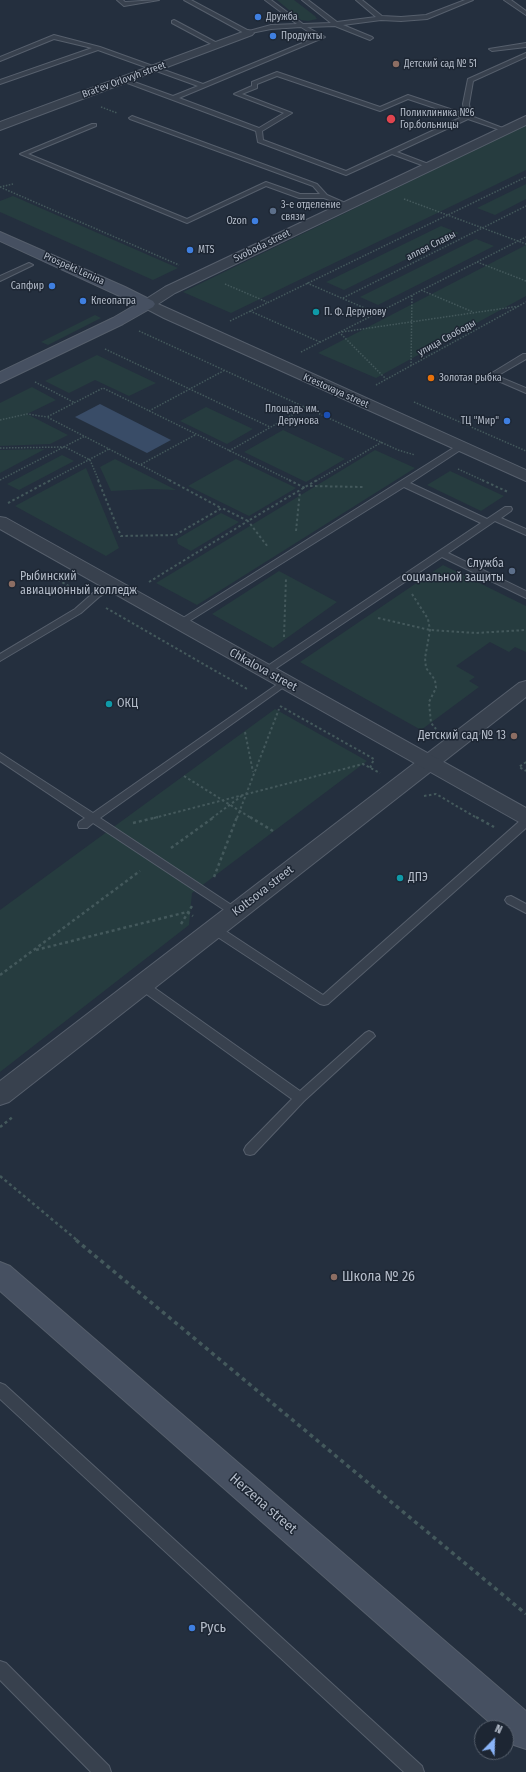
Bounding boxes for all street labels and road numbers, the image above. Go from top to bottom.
street label: Brat'ev Orlovyh street [80,59,168,101]
street label: Svoboda street [232,227,292,265]
street label: аллея Славы [404,228,458,264]
street label: Prospekt Lenina [42,250,106,288]
street label: улица Свободы [416,317,478,359]
street label: Krestovaya street [301,371,371,411]
street label: Chkalova street [227,645,299,695]
street label: Koltsova street [230,863,296,919]
street label: Herzena street [226,1470,300,1538]

